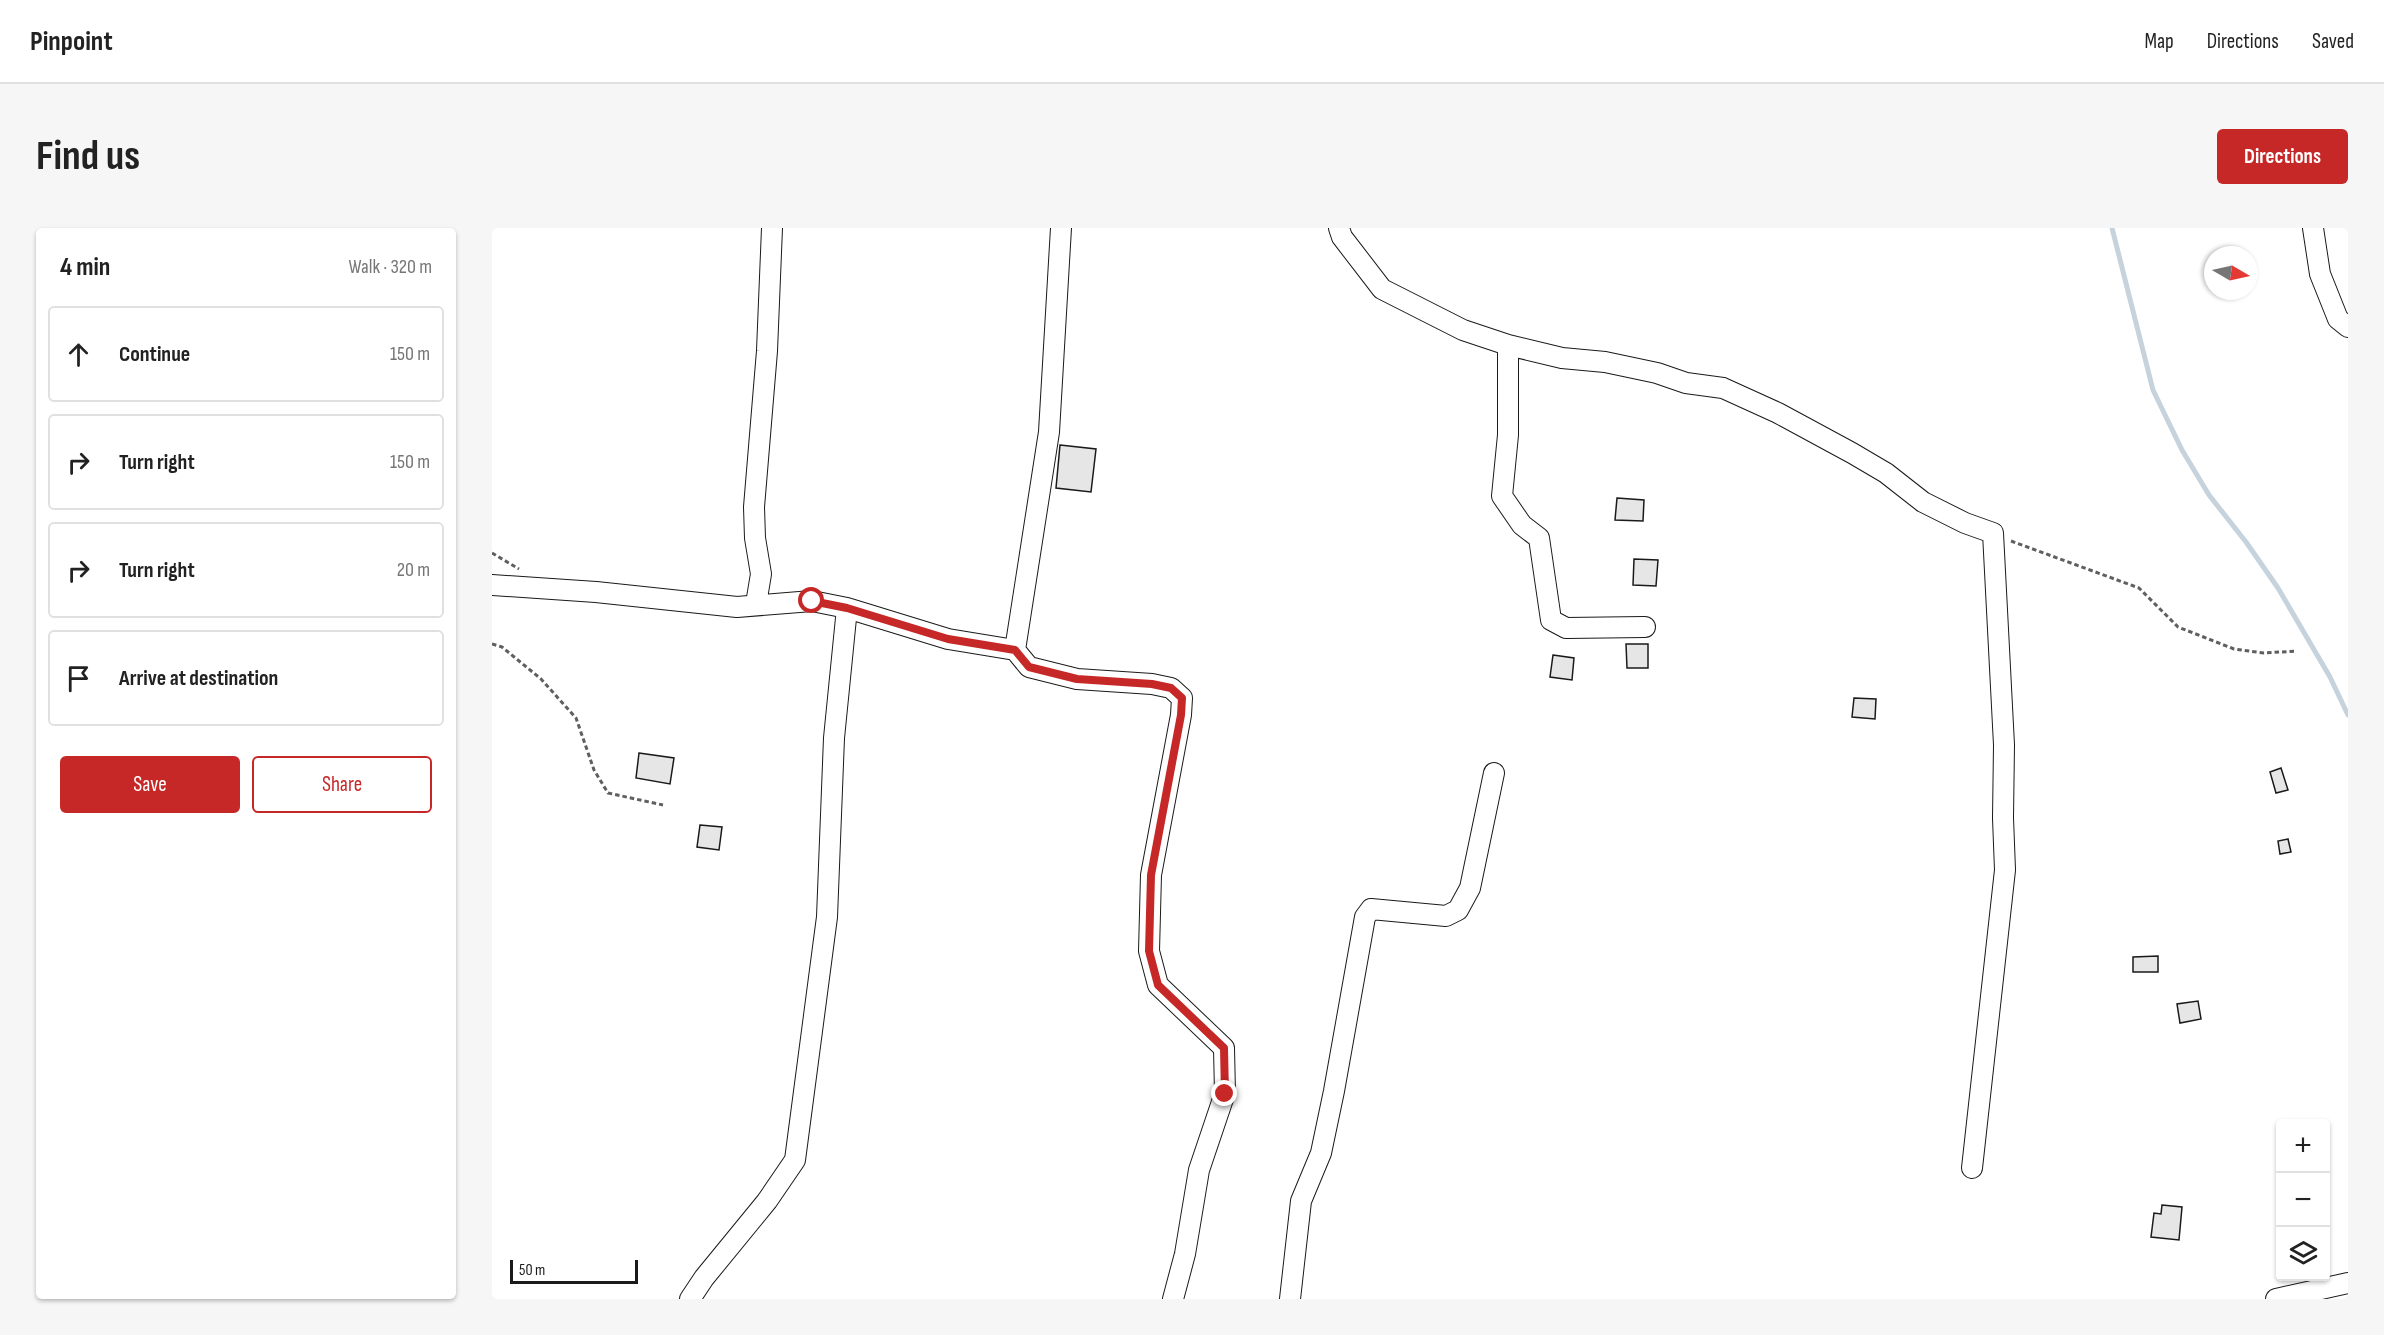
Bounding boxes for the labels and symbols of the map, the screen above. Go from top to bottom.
north arrow [2204,246,2258,300]
route start [798,587,824,613]
route end [1211,1080,1237,1106]
scale bar [510,1257,638,1284]

